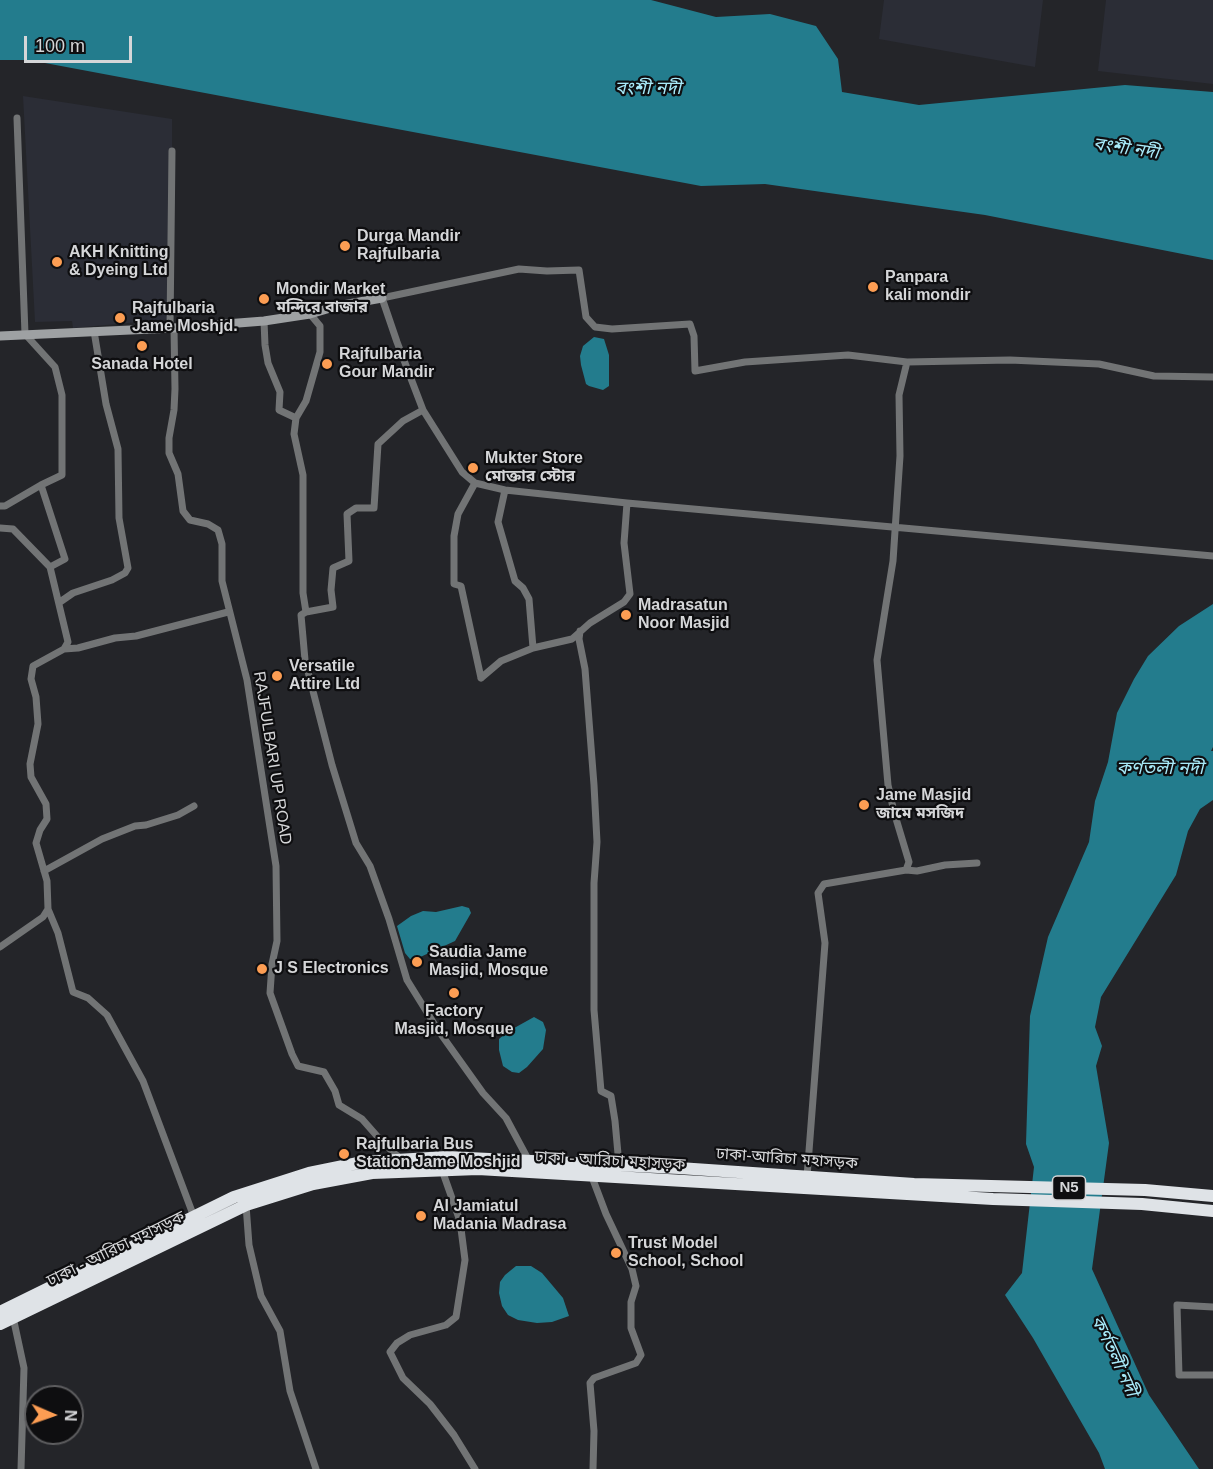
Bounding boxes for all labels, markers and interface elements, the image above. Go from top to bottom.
scale bar [27,24,135,62]
text: 100 m [35,36,85,56]
water label: বংশী নদী [615,78,681,100]
water label: বংশী নদী [1092,134,1160,164]
place label: Durga Mandir Rajfulbaria [357,227,460,265]
marker: Durga Mandir Rajfulbaria [338,239,352,253]
place label: AKH Knitting & Dyeing Ltd [69,243,169,281]
marker: AKH Knitting & Dyeing Ltd [50,255,64,269]
place label: Panpara kali mondir [885,268,970,306]
place label: Mondir Market মন্দিরে বাজার [276,280,385,318]
marker: Panpara kali mondir [866,280,880,294]
marker: Mondir Market মন্দিরে বাজার [257,292,271,306]
place label: Rajfulbaria Jame Moshjd. [132,299,238,337]
marker: Rajfulbaria Jame Moshjd. [113,311,127,325]
marker: Sanada Hotel [135,339,149,353]
place label: Rajfulbaria Gour Mandir [339,345,434,383]
place label: Sanada Hotel [91,355,193,375]
marker: Rajfulbaria Gour Mandir [320,357,334,371]
place label: Mukter Store মোক্তার স্টোর [485,449,583,487]
marker: Mukter Store মোক্তার স্টোর [466,461,480,475]
place label: Madrasatun Noor Masjid [638,596,730,634]
marker: Madrasatun Noor Masjid [619,608,633,622]
place label: Versatile Attire Ltd [289,657,360,695]
marker: Versatile Attire Ltd [270,669,284,683]
street label: RAJFULBARI UP ROAD [249,670,295,846]
water label: কর্ণতলী নদী [1117,758,1203,780]
place label: Jame Masjid জামে মসজিদ [876,786,971,824]
marker: Jame Masjid জামে মসজিদ [857,798,871,812]
place label: Saudia Jame Masjid, Mosque [429,943,548,981]
marker: Saudia Jame Masjid, Mosque [410,955,424,969]
place label: J S Electronics [274,959,389,979]
marker: J S Electronics [255,962,269,976]
marker: Factory Masjid, Mosque [447,986,461,1000]
place label: Factory Masjid, Mosque [394,1002,514,1040]
place label: Rajfulbaria Bus Station Jame Moshjid [356,1135,520,1173]
street label: ঢাকা-আরিচা মহাসড়ক [715,1144,859,1174]
marker: Rajfulbaria Bus Station Jame Moshjid [337,1147,351,1161]
street label: ঢাকা - আরিচা মহাসড়ক [534,1147,686,1175]
road number: N5 [1052,1176,1086,1200]
place label: Al Jamiatul Madania Madrasa [433,1197,566,1235]
street label: ঢাকা - আরিচা মহাসড়ক [44,1207,188,1291]
marker: Al Jamiatul Madania Madrasa [414,1209,428,1223]
place label: Trust Model School, School [628,1234,744,1272]
marker: Trust Model School, School [609,1246,623,1260]
water label: কর্ণতলী নদী [1086,1312,1142,1400]
north arrow [24,1385,84,1445]
text: N [62,1410,79,1422]

